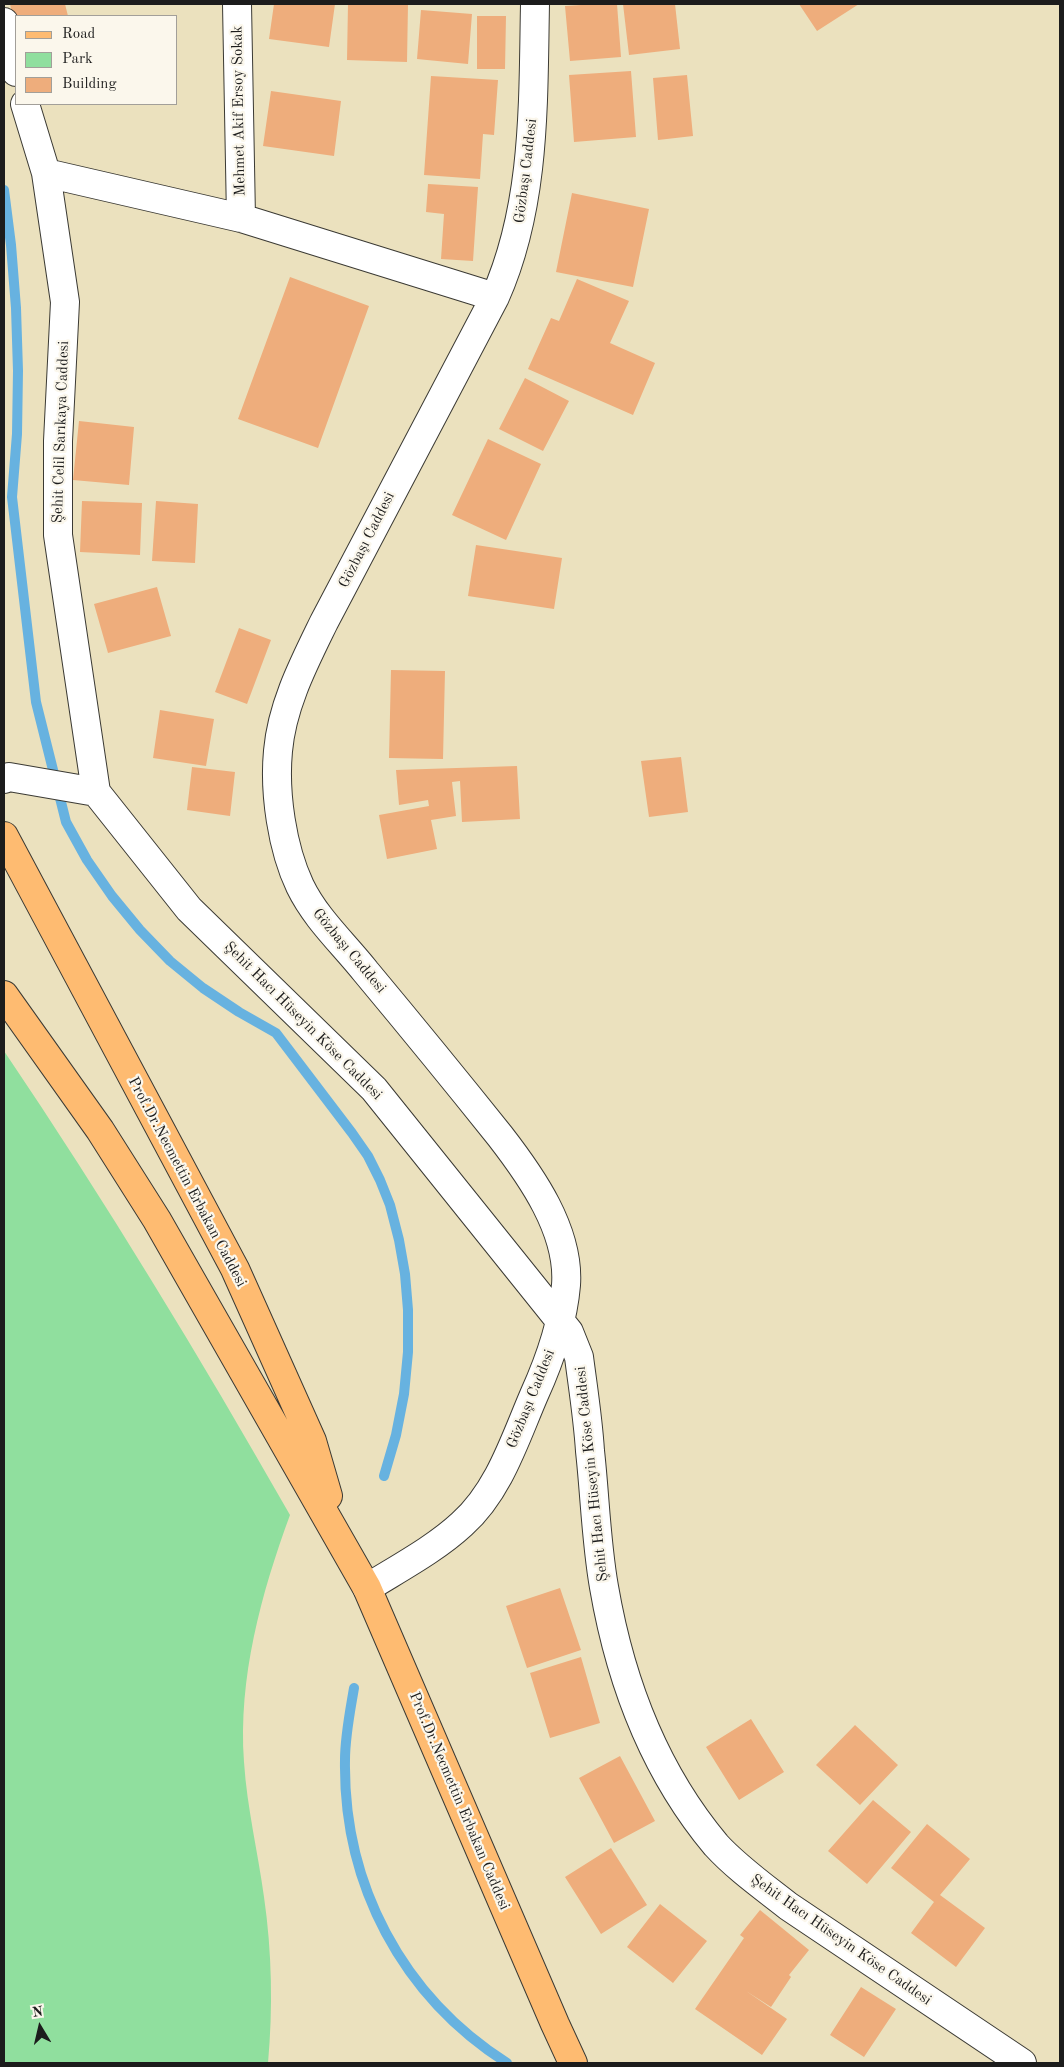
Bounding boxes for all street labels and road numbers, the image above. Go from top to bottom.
street label: Mehmet Akif Ersoy Sokak [229,26,249,196]
street label: Gözbaşı Caddesi [511,118,541,224]
street label: Şehit Celil Sarıkaya Caddesi [49,340,73,524]
street label: Gözbaşı Caddesi [335,489,399,591]
street label: Gözbaşı Caddesi [308,905,390,997]
street label: Şehit Hacı Hüseyin Köse Caddesi [220,938,386,1104]
street label: Prof.Dr.Necmettin Erbakan Caddesi [124,1074,250,1290]
street label: Gözbaşı Caddesi [503,1347,559,1451]
street label: Şehit Hacı Hüseyin Köse Caddesi [572,1365,612,1583]
street label: Prof.Dr.Necmettin Erbakan Caddesi [405,1689,513,1913]
street label: Şehit Hacı Hüseyin Köse Caddesi [747,1871,935,2009]

